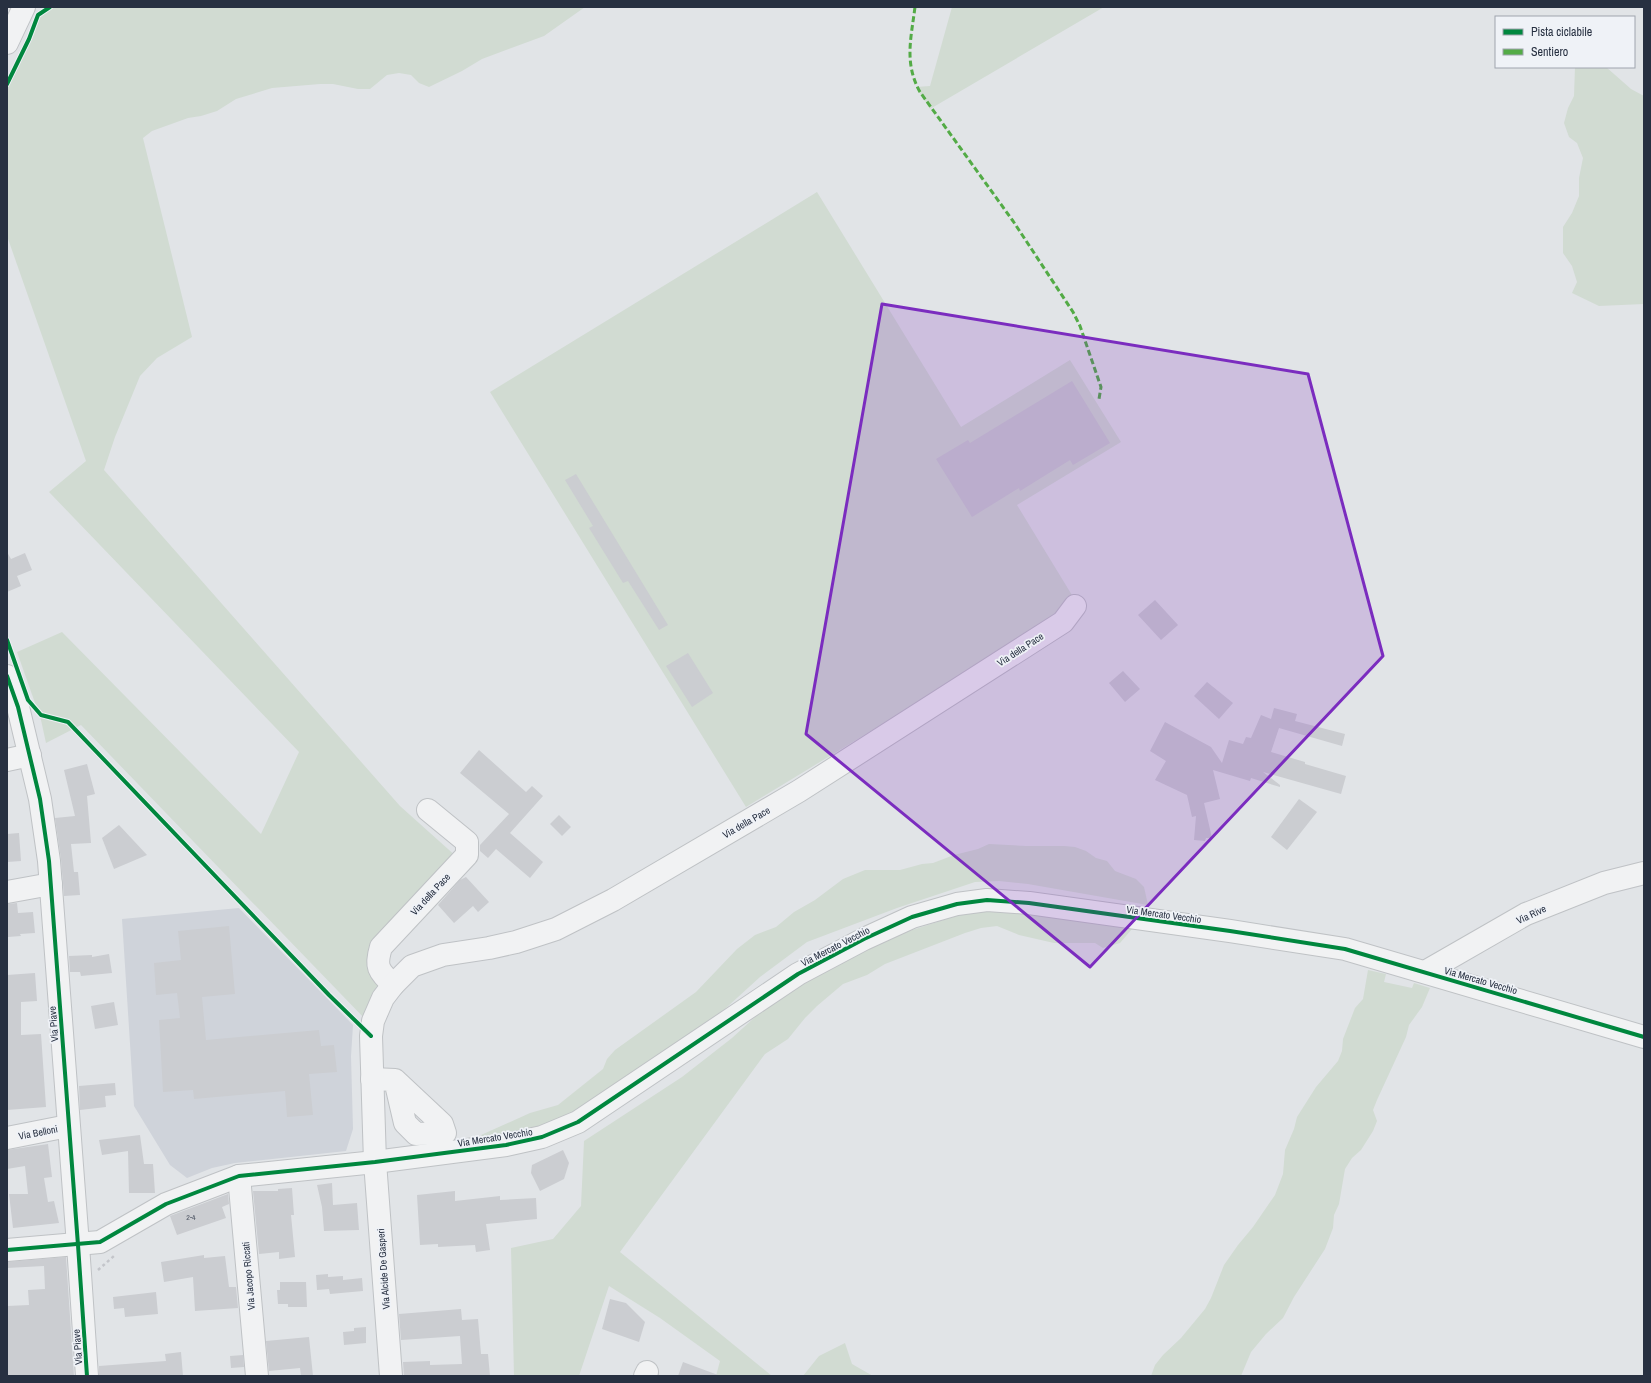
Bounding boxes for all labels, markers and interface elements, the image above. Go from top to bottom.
legend [1495,16,1635,68]
text: Pista ciclabile [1531,24,1592,40]
text: Sentiero [1531,44,1568,60]
street label: Via della Pace [995,629,1046,669]
street label: Via della Pace [720,803,773,841]
street label: Via della Pace [408,870,453,918]
street label: Via Rive [1514,902,1549,927]
street label: Via Mercato Vecchio [1126,903,1203,926]
street label: Via Mercato Vecchio [799,923,872,969]
street label: Via Mercato Vecchio [1443,964,1519,997]
street label: Via Piave [46,1005,61,1042]
street label: Via Belloni [17,1122,59,1143]
street label: Via Mercato Vecchio [457,1125,534,1150]
house number: 2-4 [186,1212,196,1222]
street label: Via Alcide De Gasperi [374,1228,393,1310]
street label: Via Jacopo Riccati [239,1241,258,1311]
street label: Via Piave [70,1328,85,1365]

